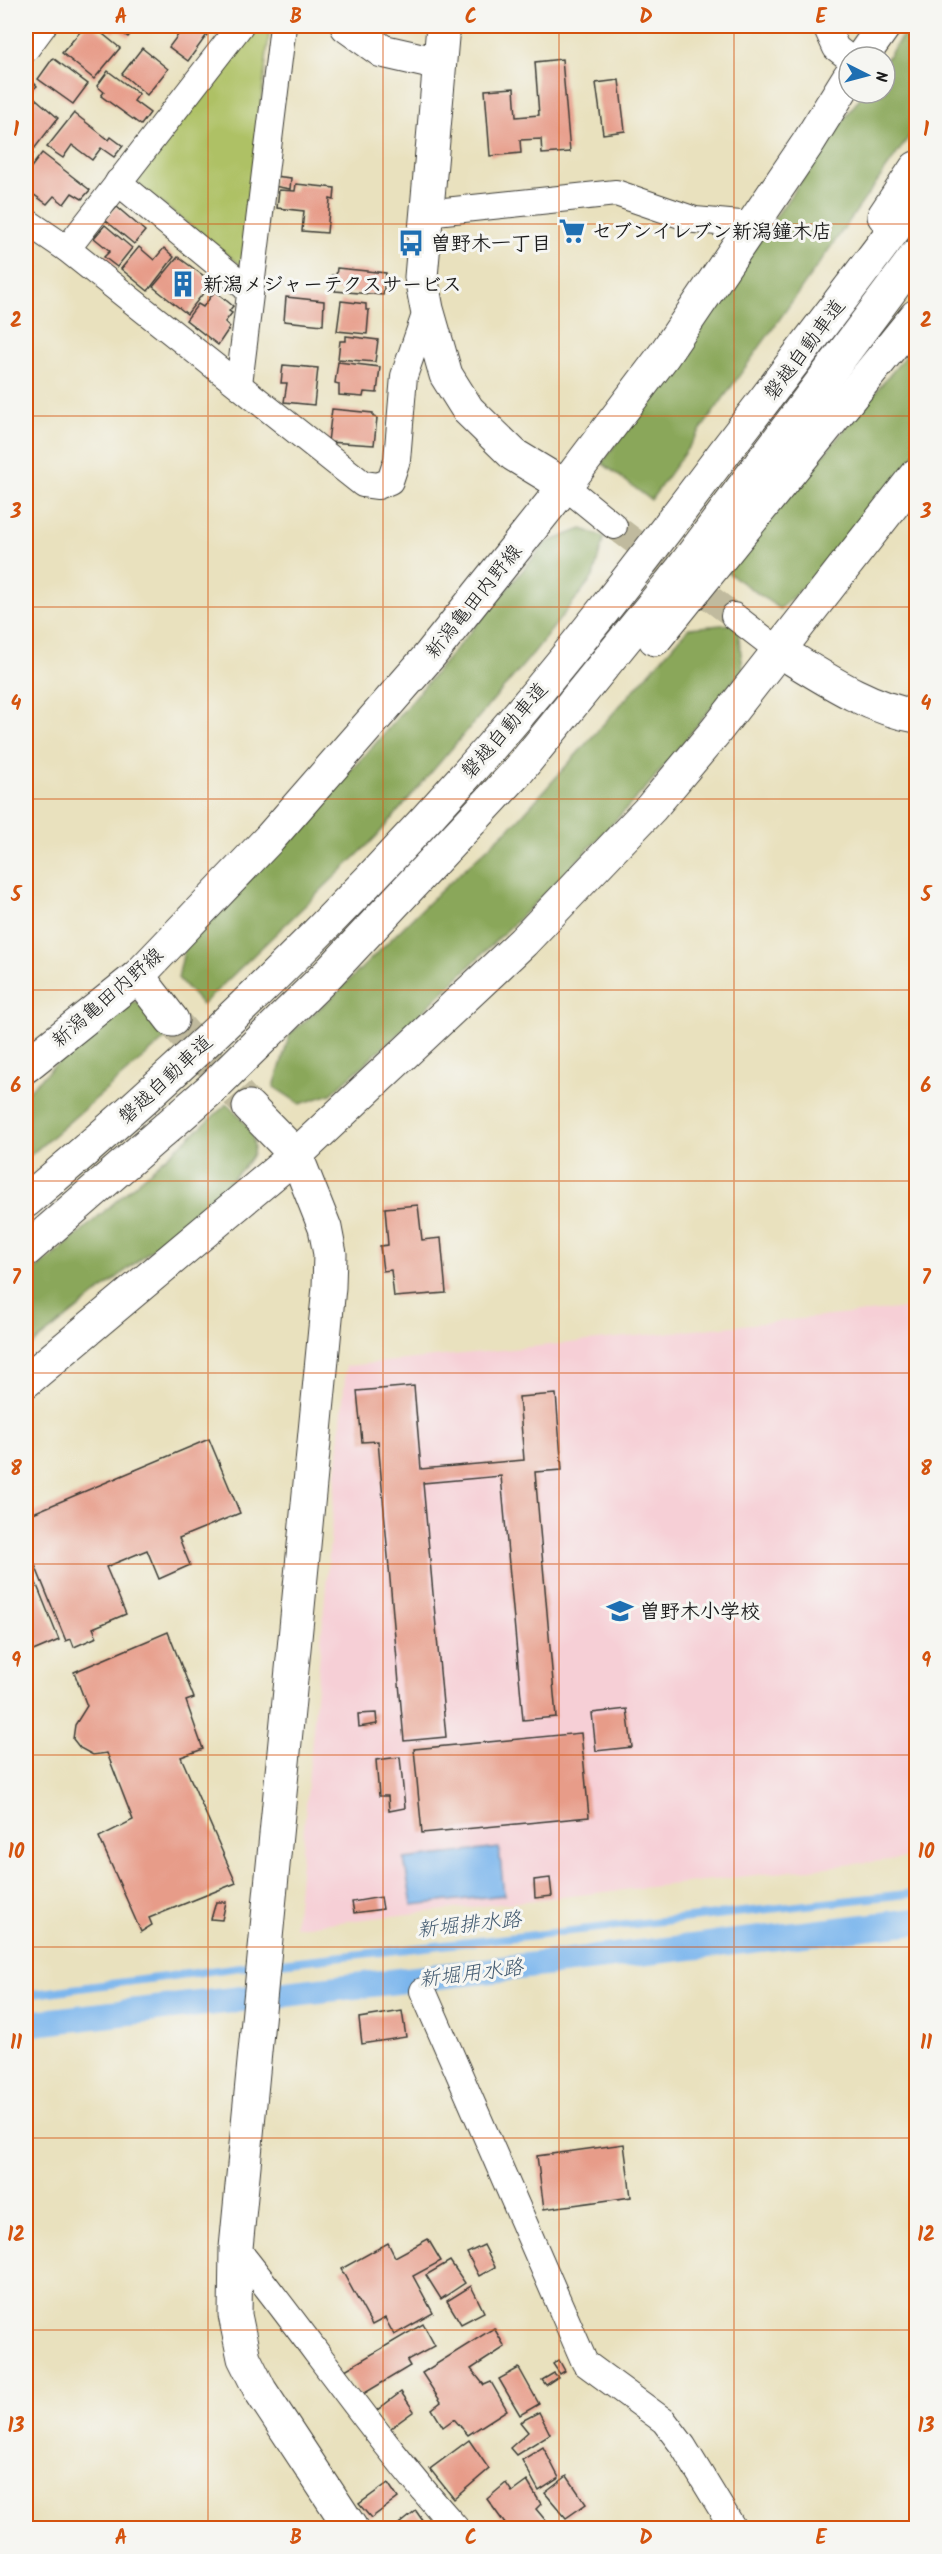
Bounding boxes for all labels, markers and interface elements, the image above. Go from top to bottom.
text: A [115,2,127,34]
text: B [290,2,302,34]
text: C [465,2,477,34]
text: D [639,2,653,34]
text: E [815,2,827,34]
north arrow [837,45,897,105]
text: N [867,70,893,83]
text: 1 [13,115,19,147]
text: 1 [923,115,929,147]
supermarket icon: セブンイレブン新潟鐘木店 [557,216,587,246]
place label: セブンイレブン新潟鐘木店 [592,217,832,249]
bus stop icon: 曽野木一丁目 [396,228,426,258]
place label: 曽野木一丁目 [431,229,551,261]
building icon: 新潟メジャーテクスサービス [168,269,198,299]
place label: 新潟メジャーテクスサービス [203,270,462,302]
street label: 磐越自動車道 [757,293,854,408]
text: 2 [10,306,22,338]
text: 2 [920,306,932,338]
text: 3 [10,497,22,529]
text: 3 [920,497,932,529]
street label: 新潟亀田内野線 [418,538,531,667]
street label: 磐越自動車道 [454,676,557,787]
text: 4 [11,689,22,721]
text: 4 [921,689,932,721]
text: 5 [10,880,23,912]
text: 5 [920,880,933,912]
street label: 新潟亀田内野線 [45,941,172,1057]
street label: 磐越自動車道 [112,1028,221,1133]
text: 6 [11,1071,22,1103]
text: 6 [921,1071,932,1103]
text: 7 [11,1263,21,1295]
text: 7 [921,1263,931,1295]
text: 8 [10,1454,22,1486]
text: 8 [920,1454,932,1486]
school or university icon: 曽野木小学校 [605,1596,635,1626]
place label: 曽野木小学校 [640,1597,760,1629]
text: 9 [11,1646,21,1678]
text: 9 [921,1646,931,1678]
text: 10 [8,1837,25,1869]
text: 10 [918,1837,935,1869]
water label: 新堀排水路 [415,1903,524,1947]
water label: 新堀用水路 [417,1952,526,1997]
text: 11 [10,2028,22,2060]
text: 11 [920,2028,932,2060]
text: 12 [7,2220,25,2252]
text: 12 [917,2220,935,2252]
text: 13 [8,2411,25,2443]
text: 13 [918,2411,935,2443]
text: A [115,2523,127,2554]
text: B [290,2523,302,2554]
text: C [465,2523,477,2554]
text: D [639,2523,653,2554]
text: E [815,2523,827,2554]

